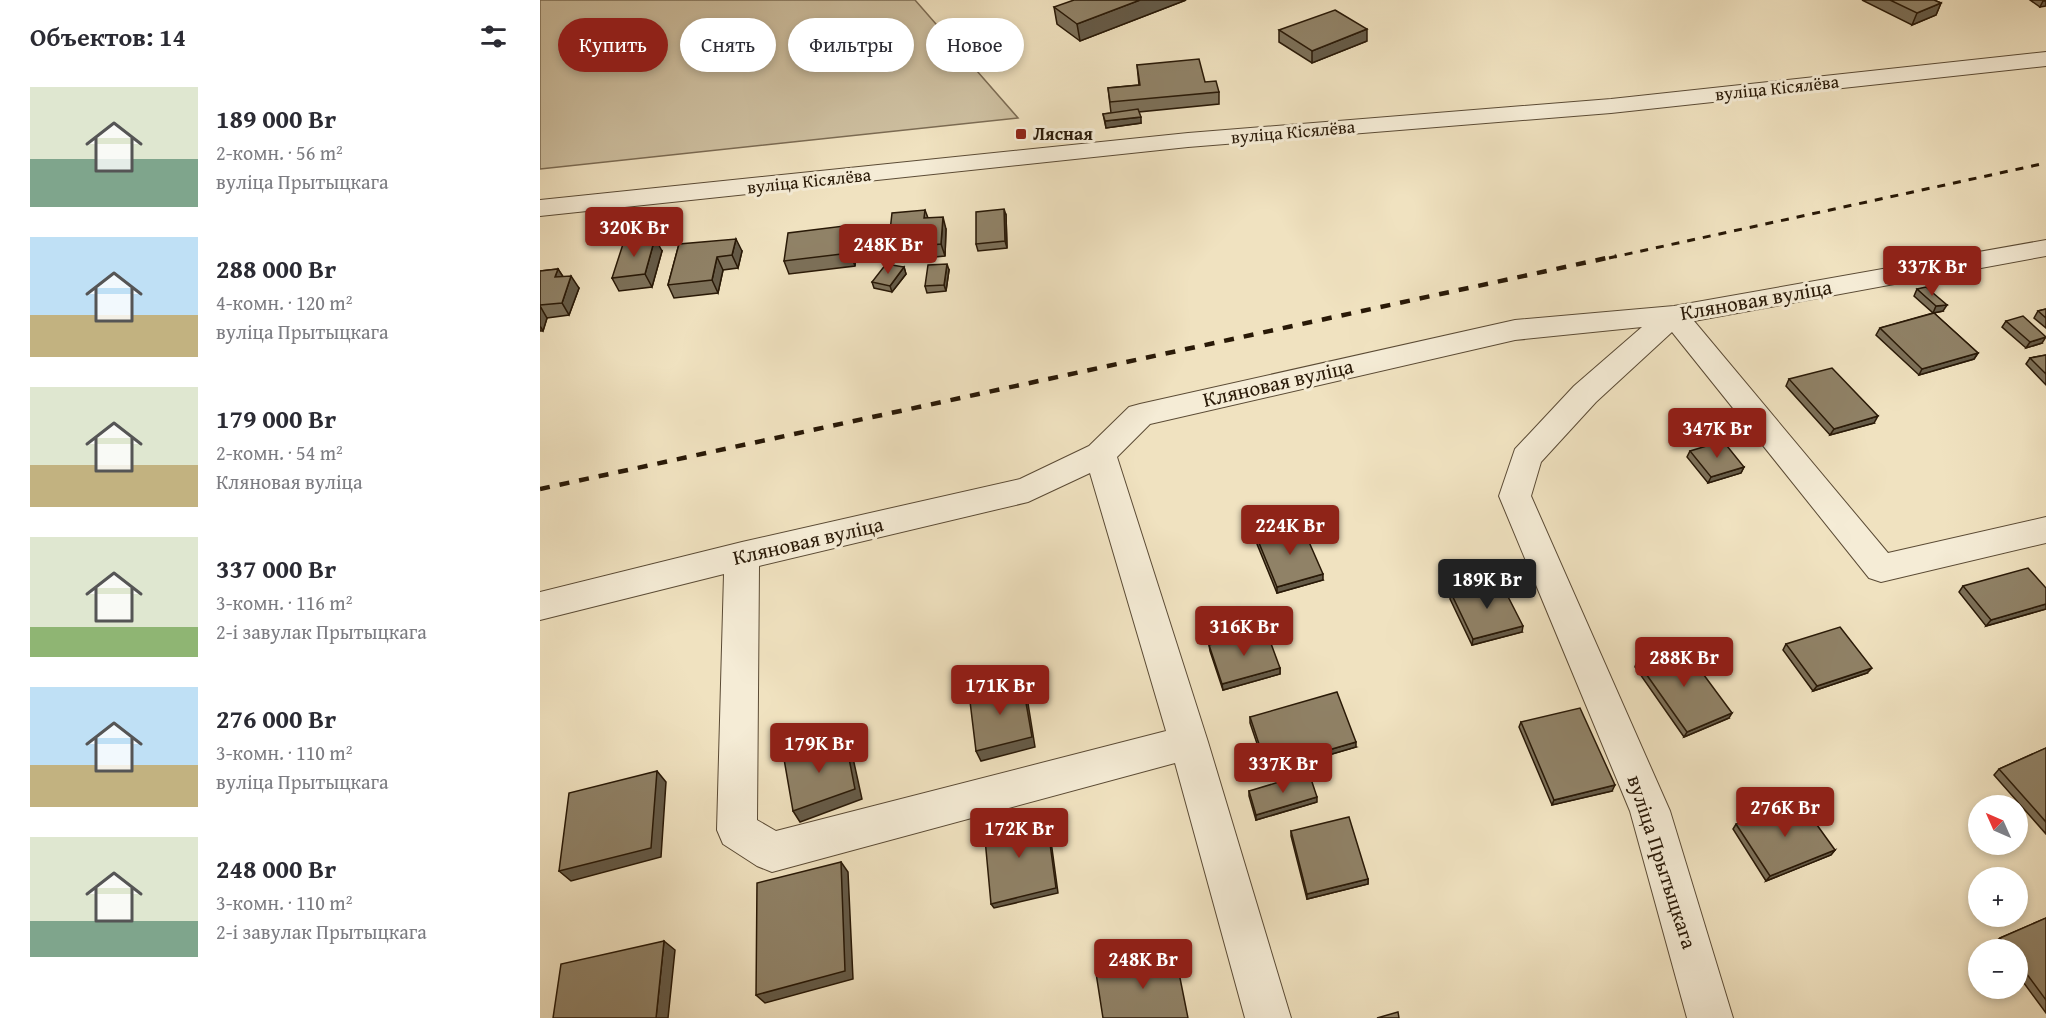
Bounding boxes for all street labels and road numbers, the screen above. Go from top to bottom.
street label: вуліца Кісялёва [1714,68,1841,107]
street label: вуліца Кісялёва [1230,113,1357,150]
street label: вуліца Кісялёва [746,161,873,200]
street label: Кляновая вуліца [1677,271,1834,328]
street label: Кляновая вуліца [1199,350,1356,415]
street label: Кляновая вуліца [729,508,886,573]
street label: вуліца Прытыцкага [1620,771,1705,953]

